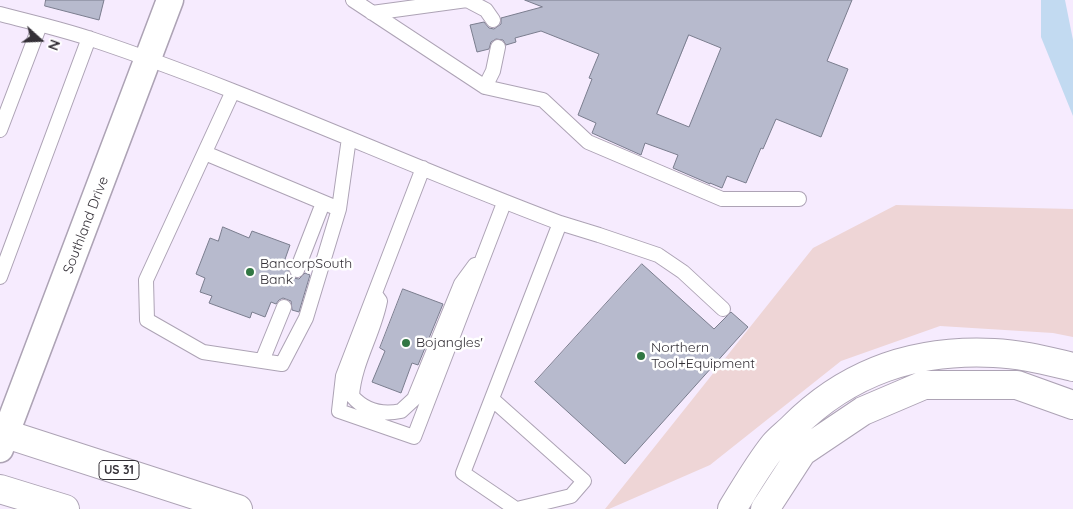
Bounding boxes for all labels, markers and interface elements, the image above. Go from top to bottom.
north arrow [15,15,65,65]
text: N [44,37,64,53]
street label: Southland Drive [60,174,112,276]
place label: BancorpSouth Bank [260,256,352,288]
marker: BancorpSouth Bank [244,266,256,278]
place label: Bojangles' [416,335,483,351]
marker: Bojangles' [400,337,412,349]
place label: Northern Tool+Equipment [651,340,755,372]
marker: Northern Tool+Equipment [635,350,647,362]
road number: US 31 [99,460,139,480]

